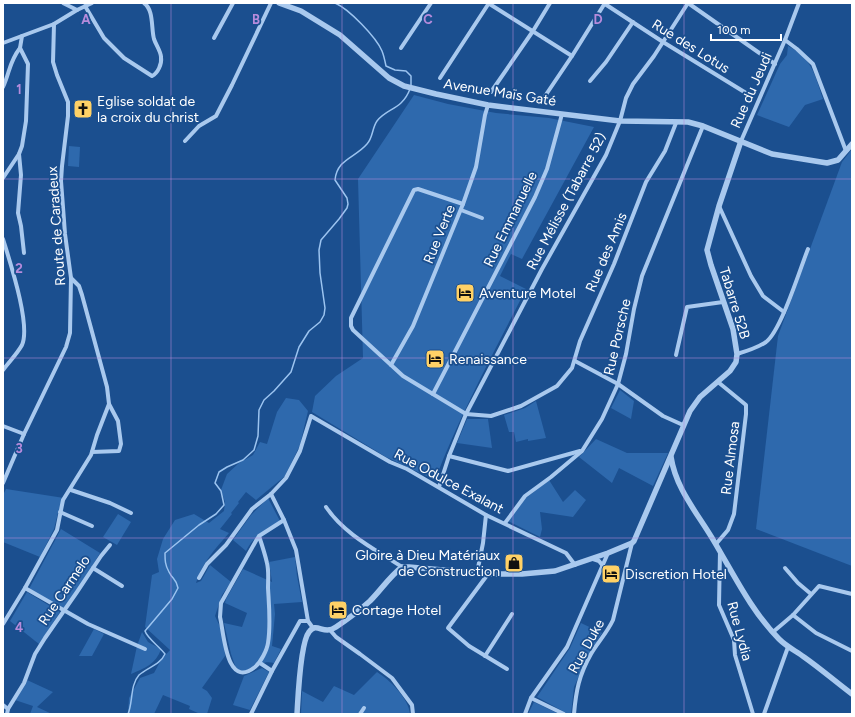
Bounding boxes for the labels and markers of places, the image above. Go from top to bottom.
place label: Eglise soldat de la croix du christ [97,93,199,126]
church icon: Eglise soldat de la croix du christ [72,98,94,120]
hotel icon: Aventure Motel [454,282,476,304]
place label: Aventure Motel [479,285,576,302]
hotel icon: Renaissance [424,348,446,370]
place label: Renaissance [449,351,527,368]
place label: Gloire à Dieu Matériaux de Construction [355,547,500,580]
shop icon: Gloire à Dieu Matériaux de Construction [503,552,525,574]
hotel icon: Discretion Hotel [600,563,622,585]
place label: Discretion Hotel [625,566,727,583]
hotel icon: Cortage Hotel [327,599,349,621]
place label: Cortage Hotel [352,602,441,619]

